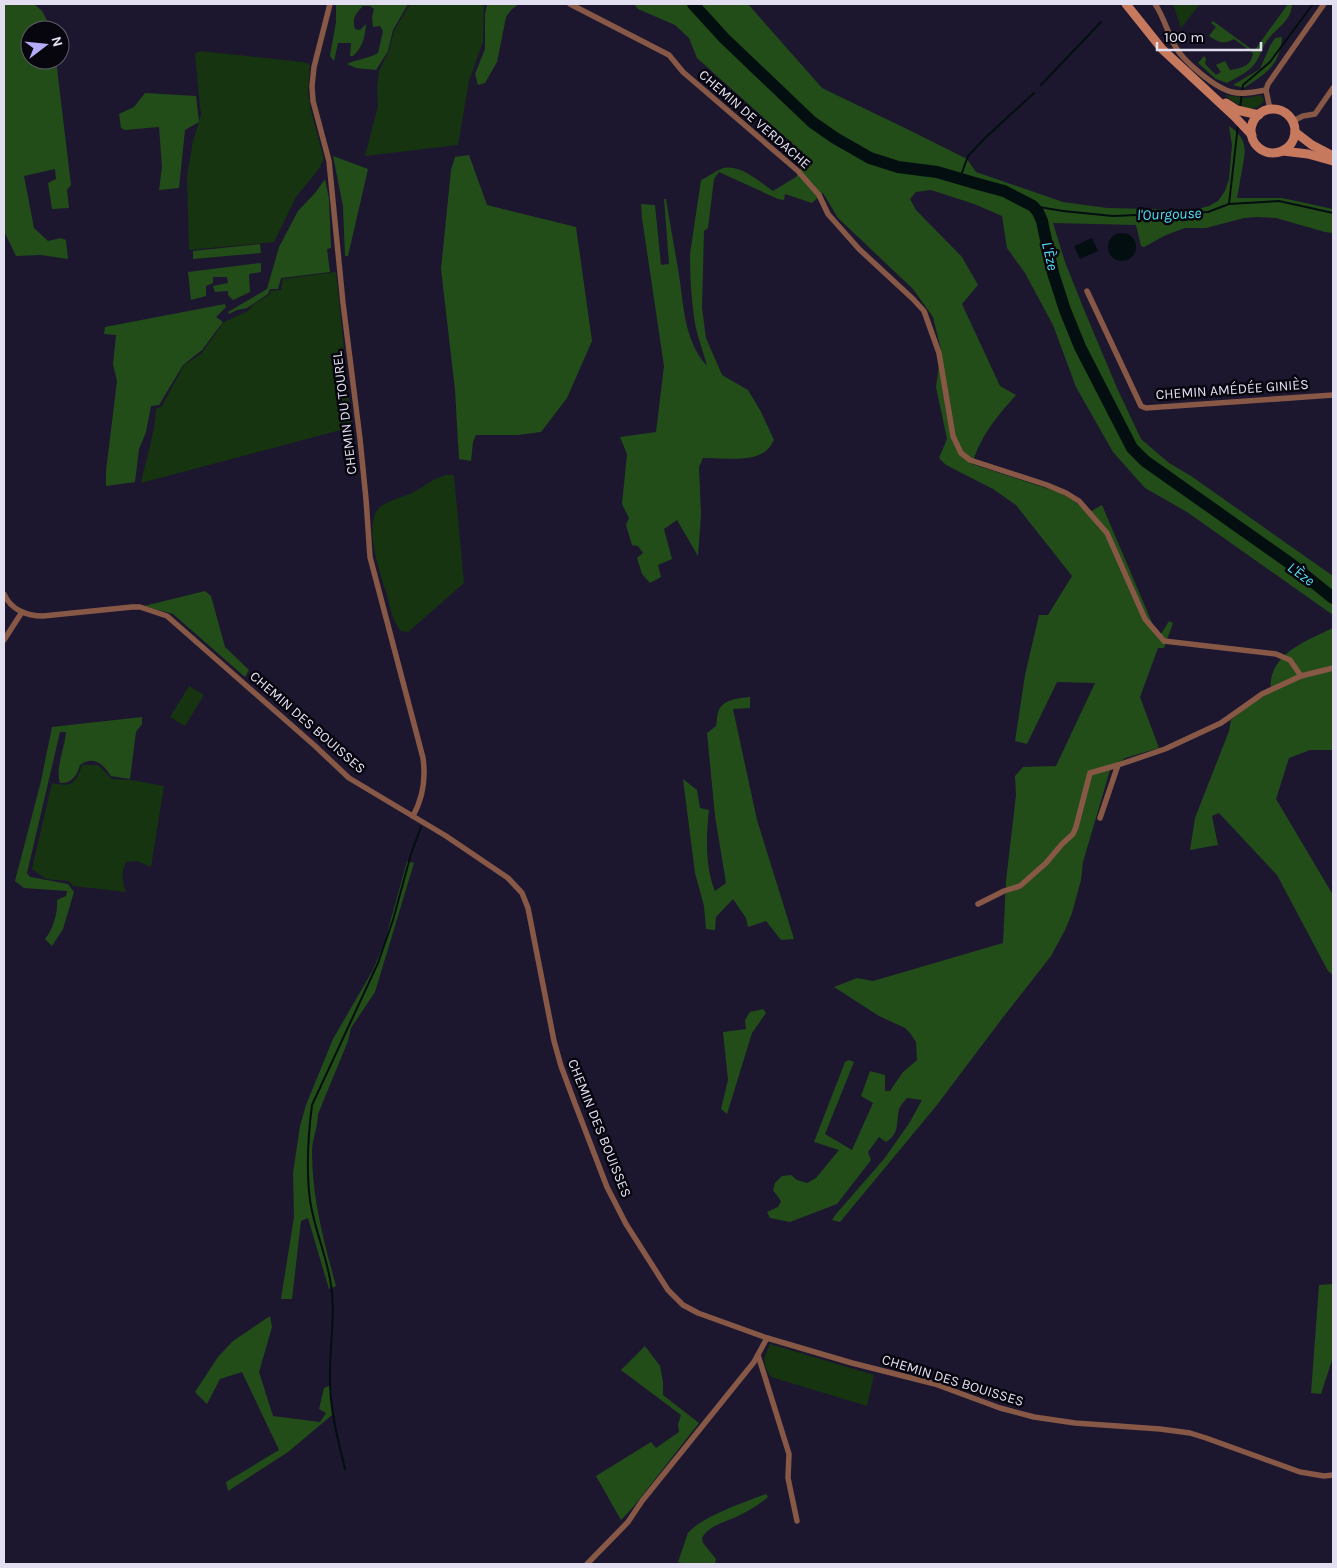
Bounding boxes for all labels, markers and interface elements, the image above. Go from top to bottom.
north arrow [20,20,70,70]
scale bar [1157,20,1261,52]
text: 100 m [1164,28,1204,46]
text: N [47,34,67,49]
street label: CHEMIN DE VERDACHE [695,66,814,172]
water label: l'Ourgouse [1136,204,1202,224]
water label: L'Èze [1038,240,1062,272]
street label: CHEMIN DU TOUREL [328,350,361,476]
street label: CHEMIN AMÉDÉE GINIÈS [1155,375,1309,403]
water label: L'Èze [1284,558,1318,590]
street label: CHEMIN DES BOUISSES [246,668,369,777]
street label: CHEMIN DES BOUISSES [564,1057,635,1200]
street label: CHEMIN DES BOUISSES [880,1351,1026,1410]

